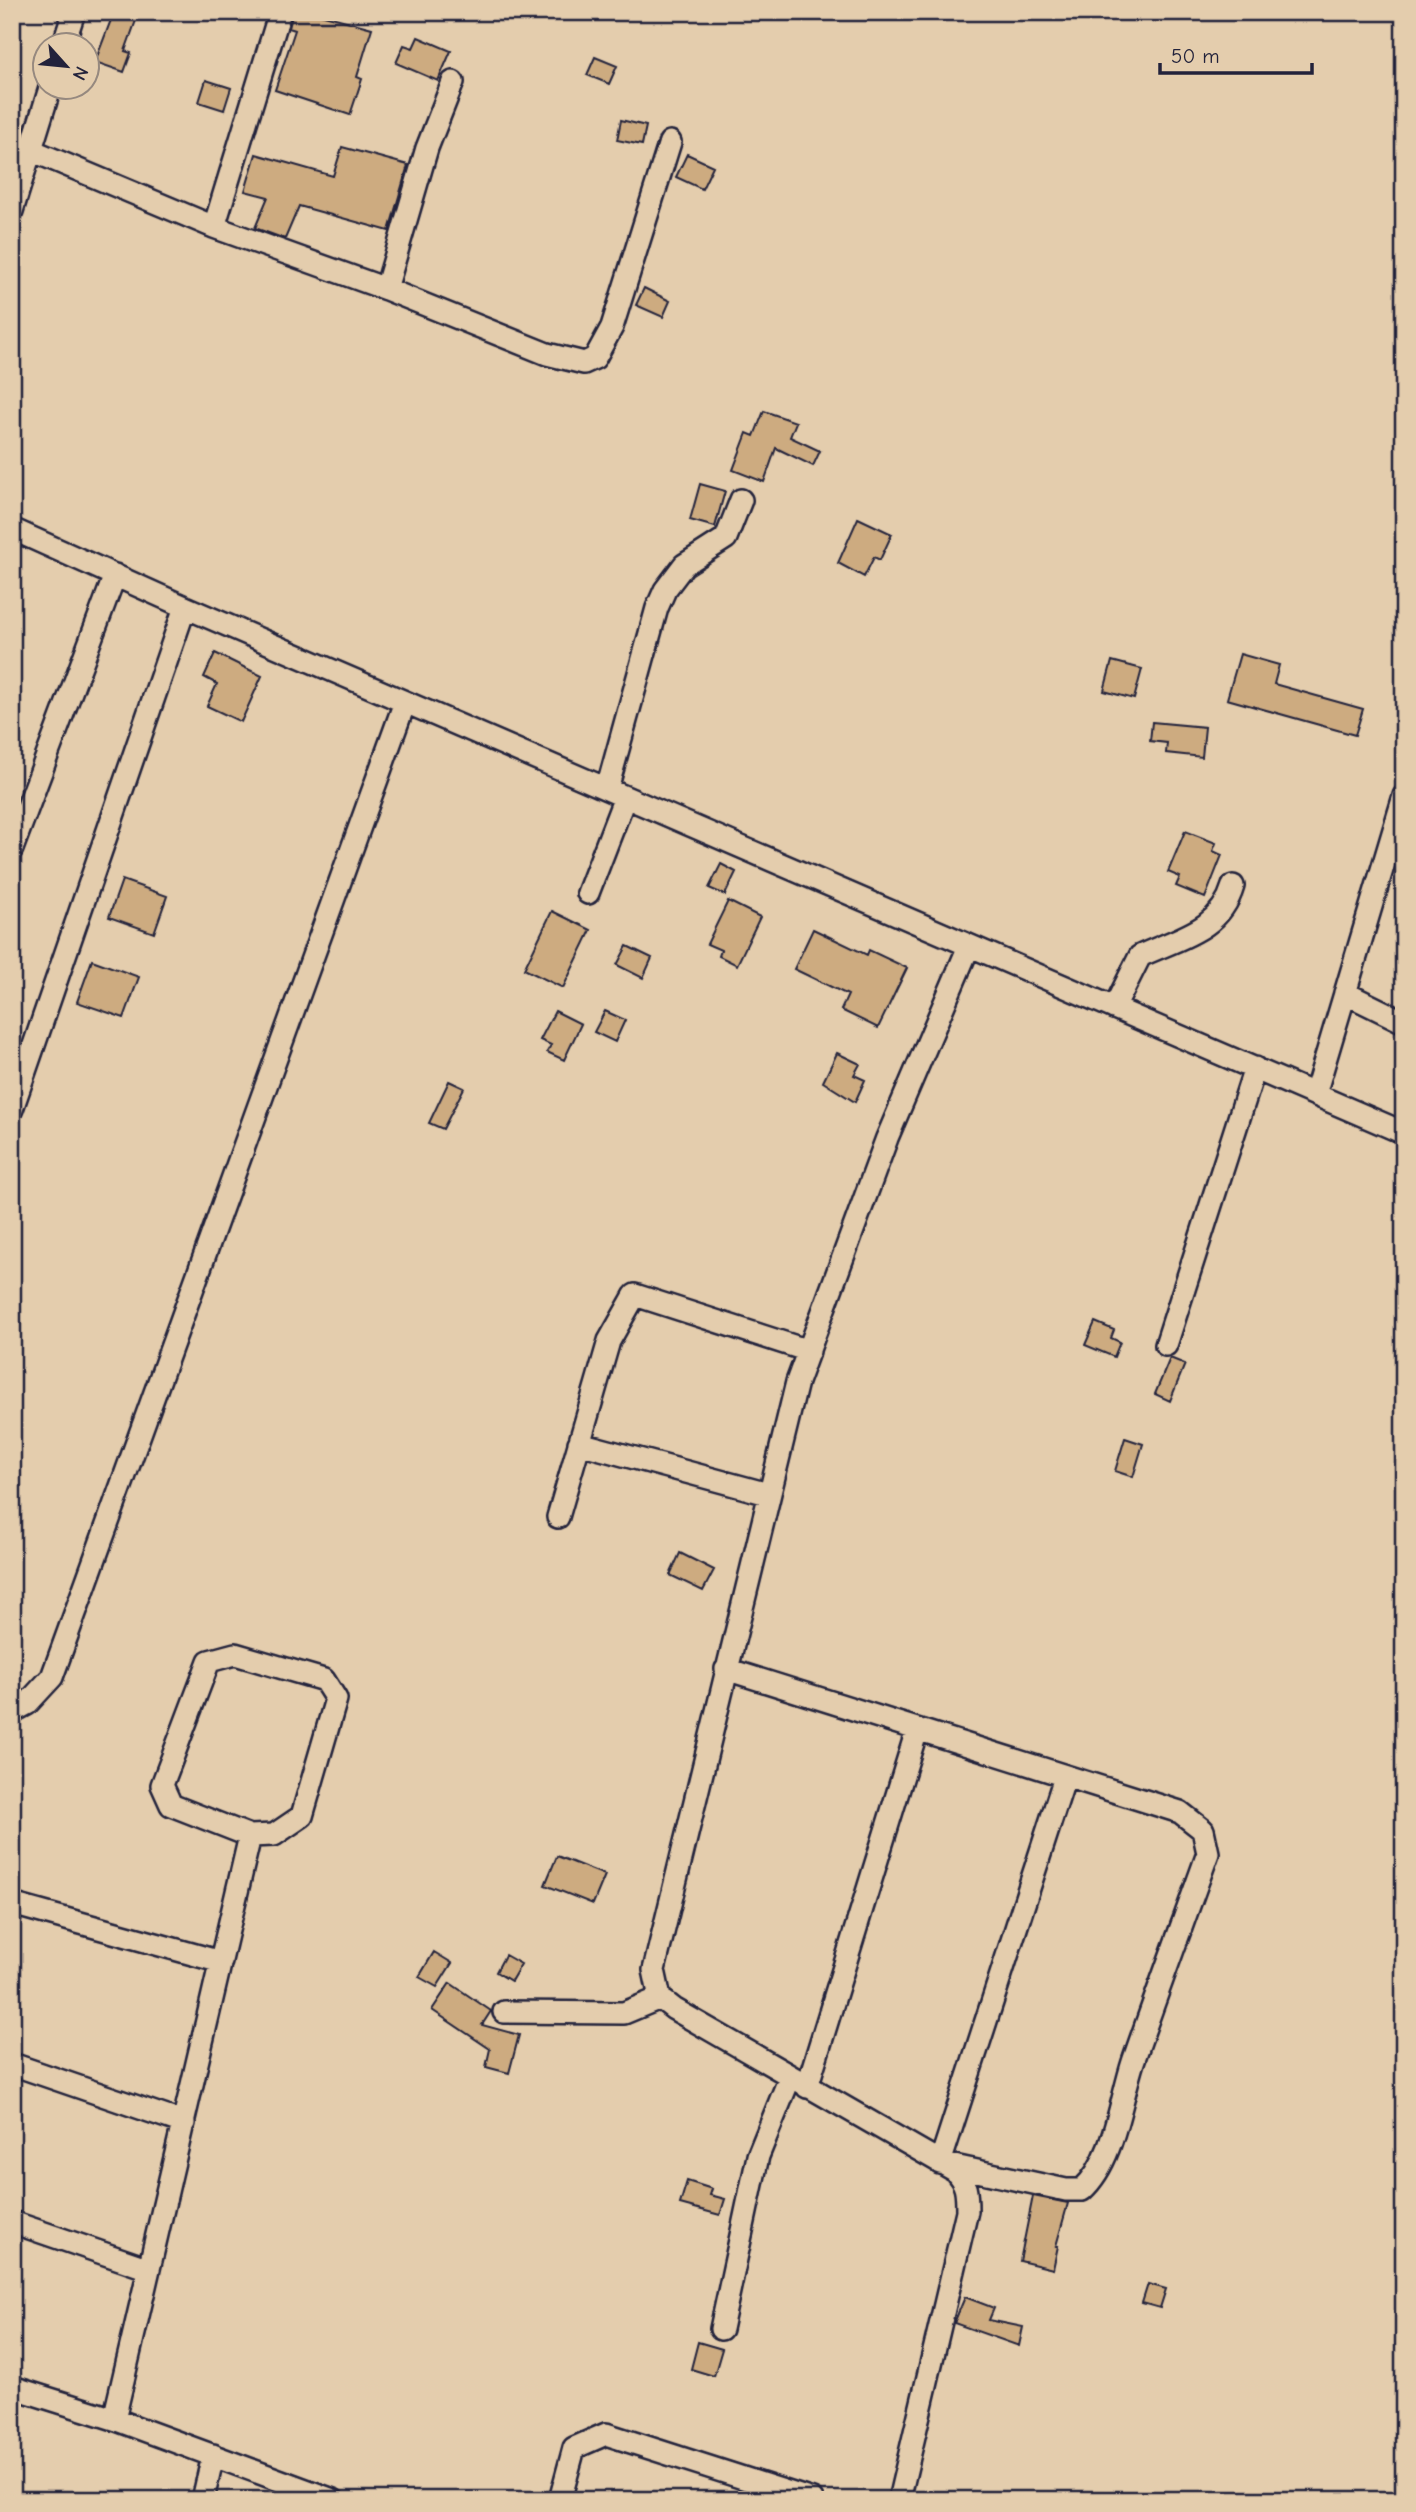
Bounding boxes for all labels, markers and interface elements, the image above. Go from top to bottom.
north arrow [32,32,102,102]
scale bar [1160,32,1313,76]
text: 50 m [1171,44,1220,68]
text: N [68,63,93,84]

